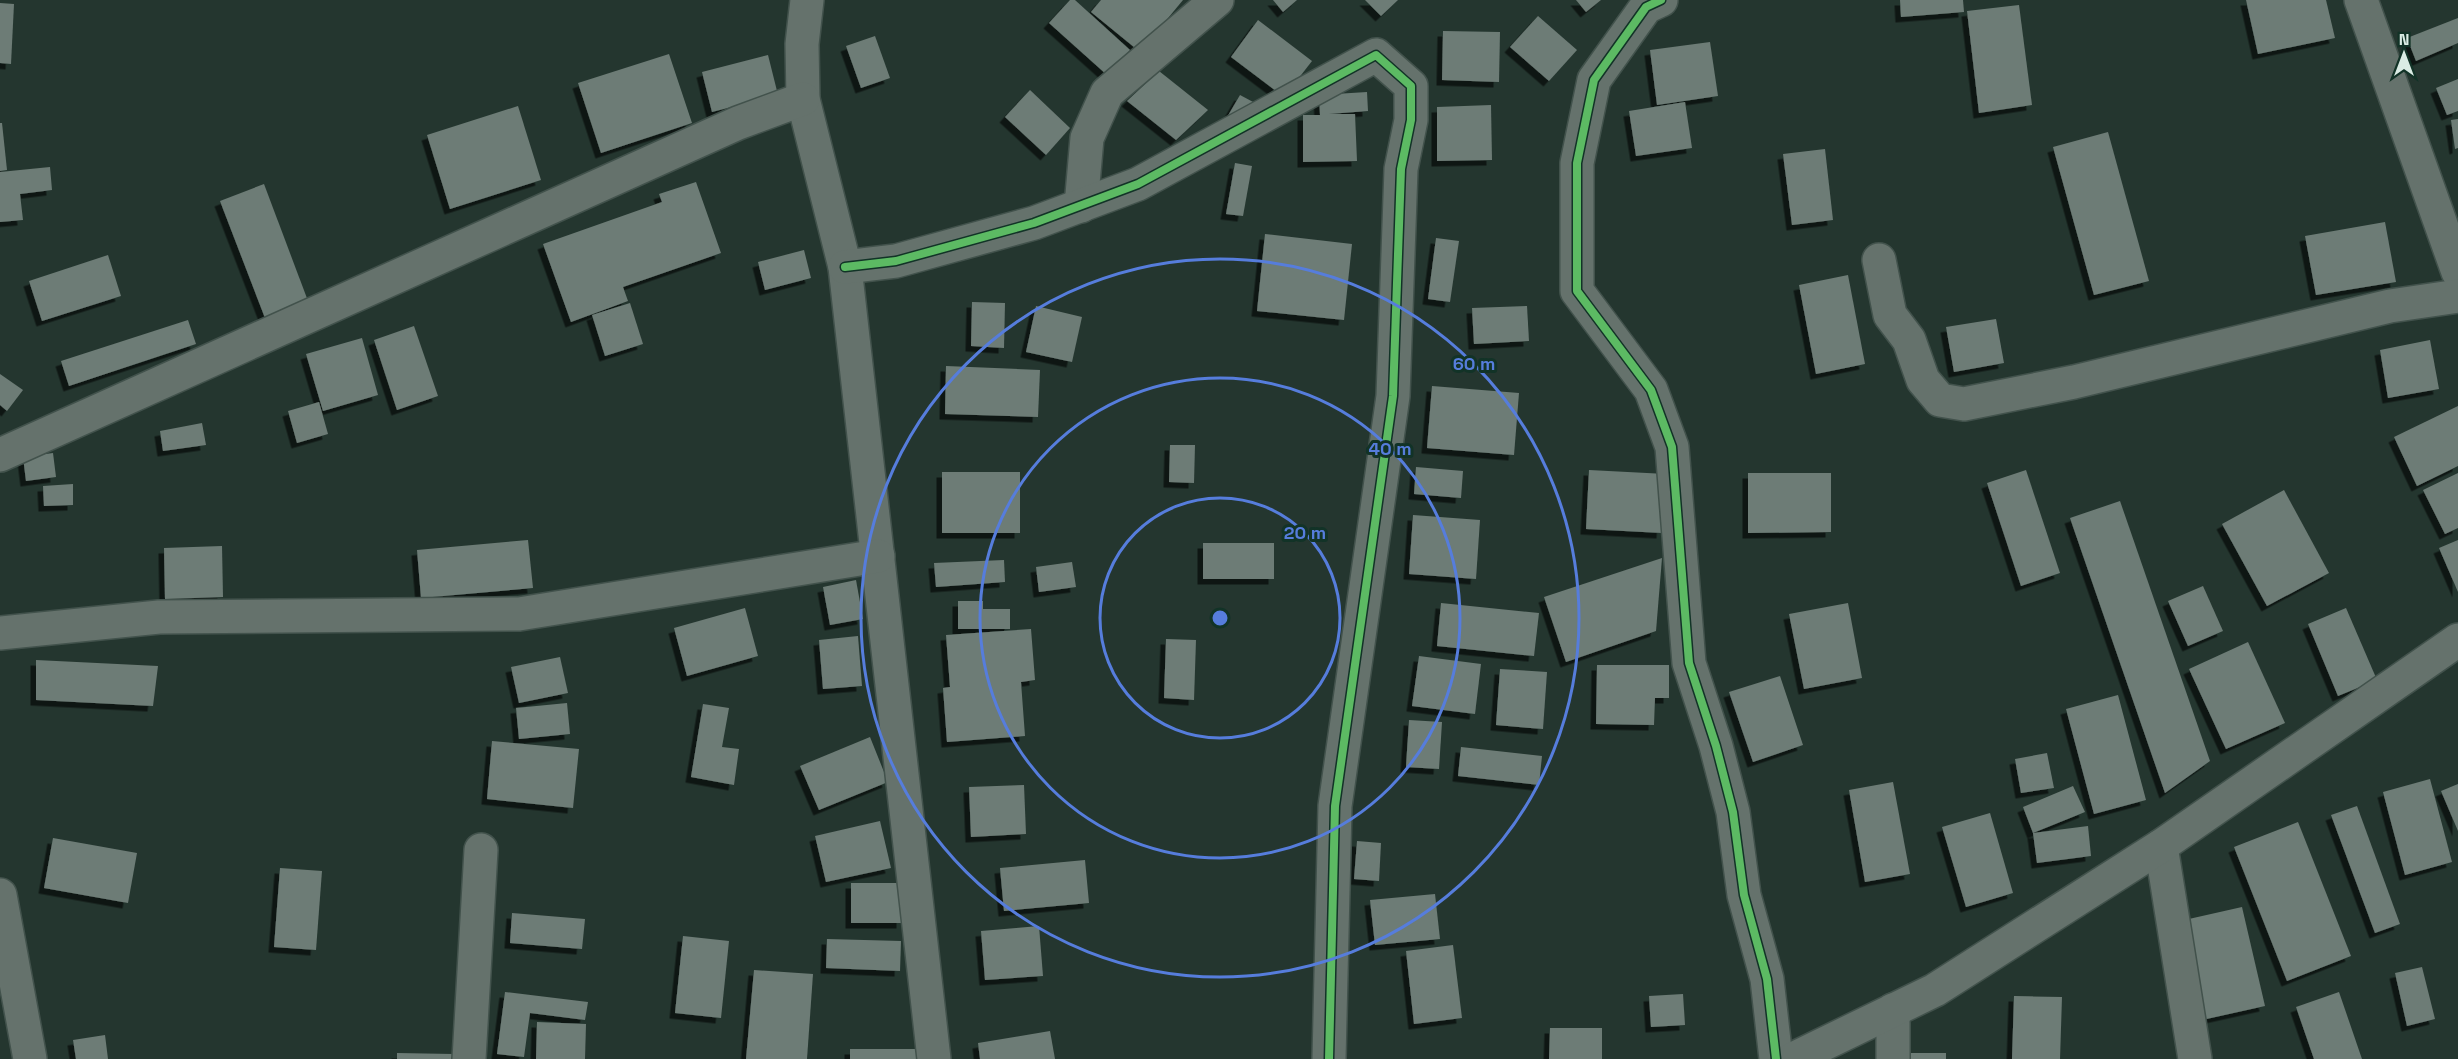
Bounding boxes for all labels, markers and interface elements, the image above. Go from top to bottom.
north arrow [2374,24,2434,84]
text: N [2399,29,2409,50]
text: 60 m [1453,352,1495,375]
text: 40 m [1368,437,1412,460]
text: 20 m [1284,521,1326,544]
centre of rings [1210,608,1230,628]

